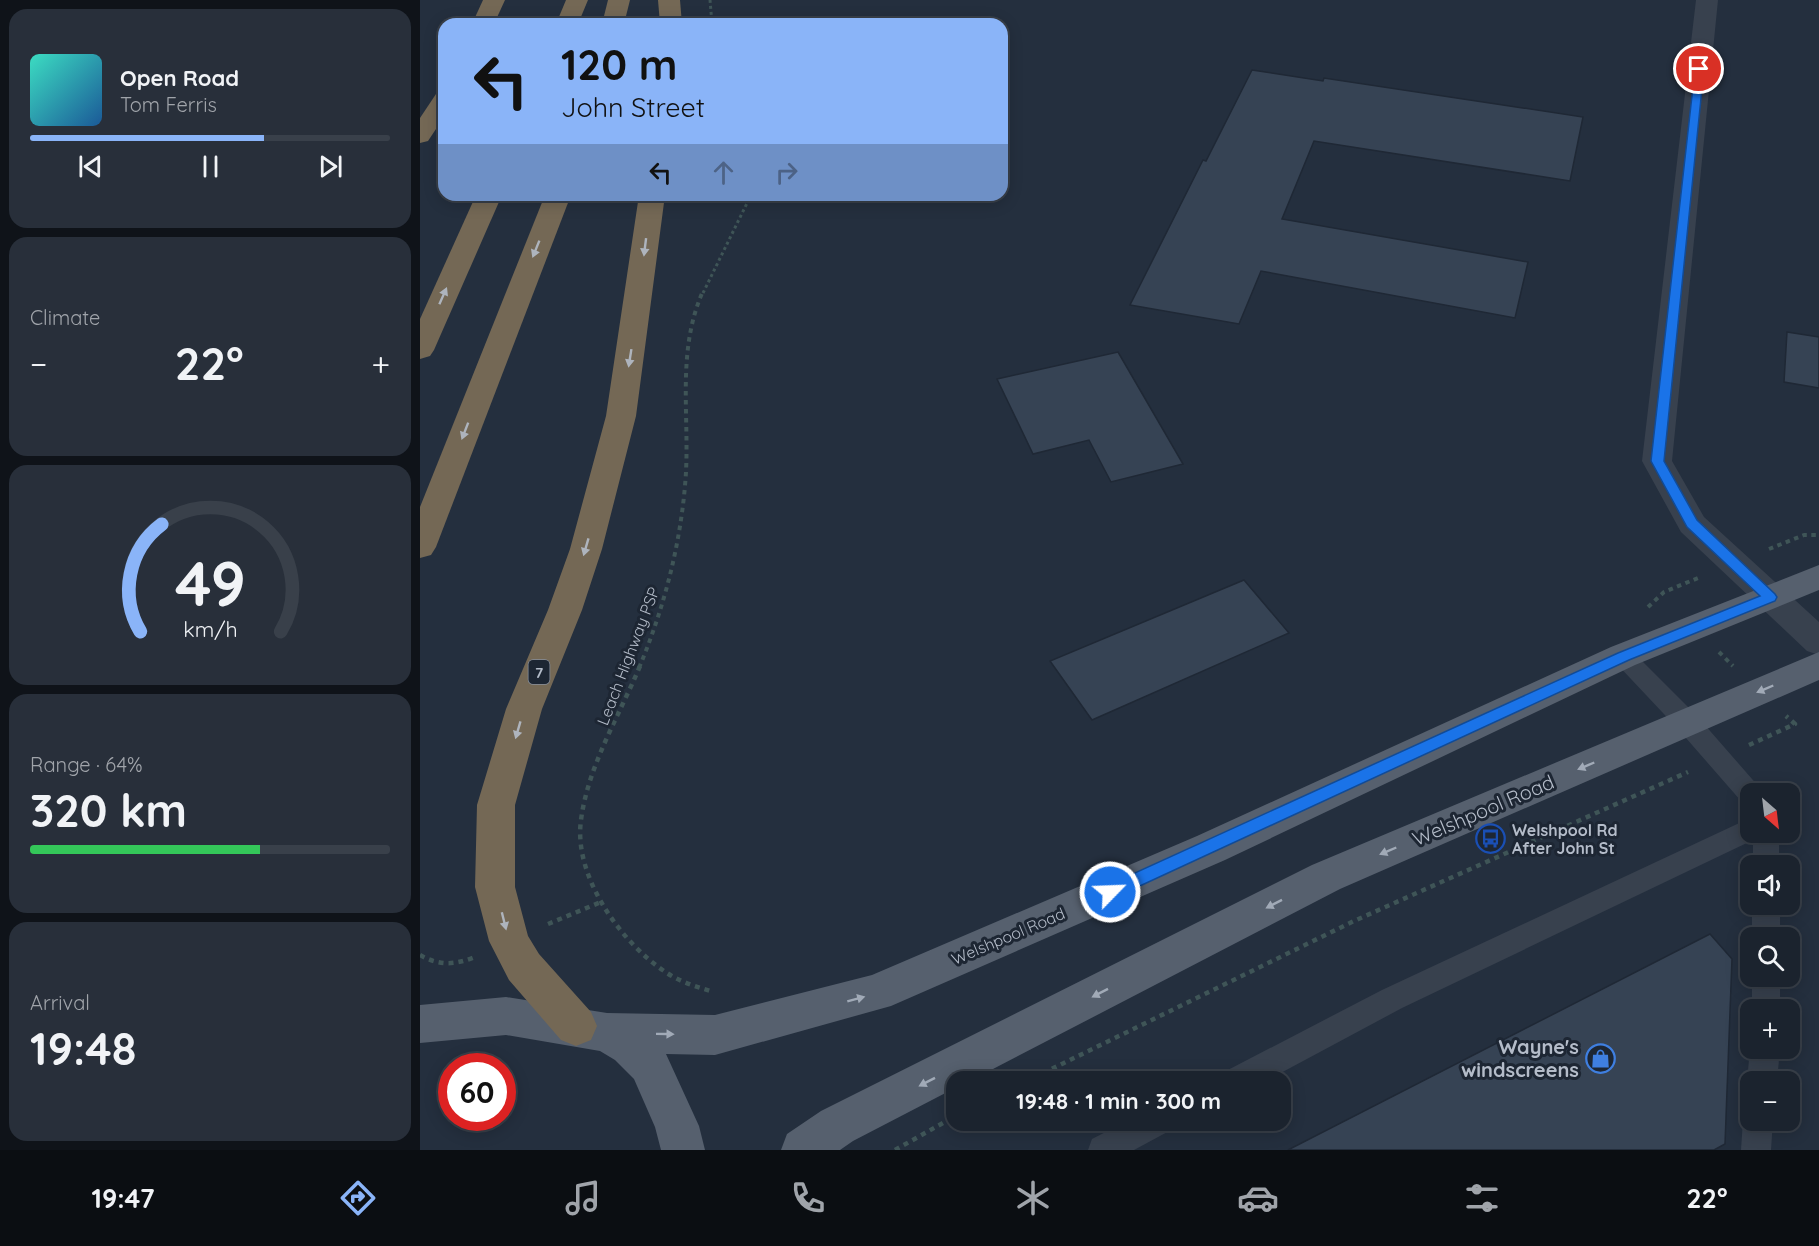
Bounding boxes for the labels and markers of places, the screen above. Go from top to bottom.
pin [1673,43,1724,94]
place label: Welshpool Rd After John St [1512,820,1617,858]
bus stop icon: Welshpool Rd After John St [1475,823,1507,855]
place label: Wayne's windscreens [1461,1034,1579,1082]
shop icon: Wayne's windscreens [1584,1042,1616,1074]

